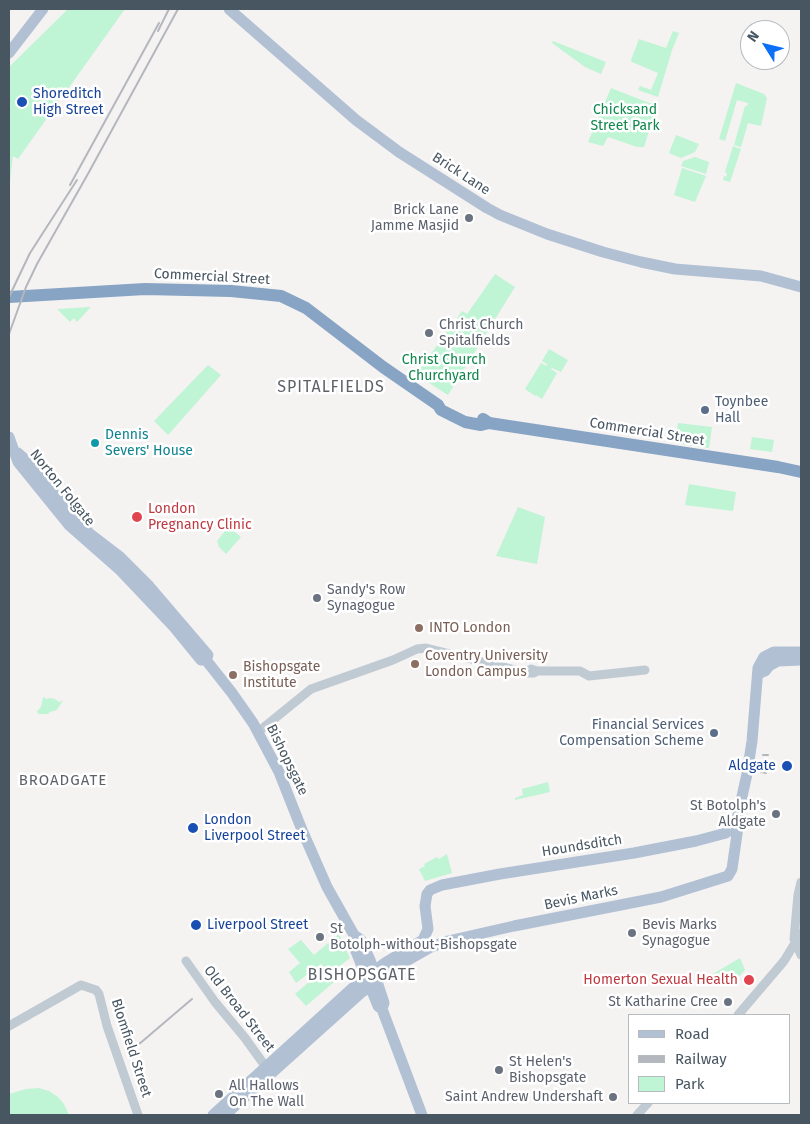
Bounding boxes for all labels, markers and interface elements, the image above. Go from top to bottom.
north arrow [740,20,790,70]
text: N [744,28,763,45]
place label: Shoreditch High Street [33,86,104,118]
marker: Shoreditch High Street [15,95,29,109]
park label: Chicksand Street Park [590,102,660,134]
street label: Brick Lane [429,149,493,199]
place label: Brick Lane Jamme Masjid [371,202,459,234]
marker: Brick Lane Jamme Masjid [463,212,475,224]
street label: Commercial Street [154,266,270,288]
place label: Christ Church Spitalfields [439,317,523,350]
marker: Christ Church Spitalfields [423,327,435,339]
park label: Christ Church Churchyard [402,352,486,384]
district label: SPITALFIELDS [276,378,386,398]
place label: Toynbee Hall [715,394,768,427]
marker: Toynbee Hall [699,404,711,416]
street label: Commercial Street [588,415,706,449]
place label: Dennis Severs' House [105,427,193,460]
marker: Dennis Severs' House [89,437,101,449]
street label: Norton Folgate [26,446,98,530]
place label: London Pregnancy Clinic [148,501,252,534]
marker: London Pregnancy Clinic [130,510,144,524]
place label: Sandy's Row Synagogue [327,582,405,614]
marker: Sandy's Row Synagogue [311,592,323,604]
place label: INTO London [429,620,511,636]
marker: INTO London [413,622,425,634]
place label: Coventry University London Campus [425,648,548,680]
marker: Coventry University London Campus [409,658,421,670]
place label: Bishopsgate Institute [243,659,320,692]
marker: Bishopsgate Institute [227,669,239,681]
place label: Financial Services Compensation Scheme [559,717,704,750]
street label: Bishopsgate [262,722,312,798]
marker: Financial Services Compensation Scheme [708,727,720,739]
place label: Aldgate [728,758,776,774]
marker: Aldgate [780,759,794,773]
district label: BROADGATE [18,772,108,790]
place label: St Botolph's Aldgate [690,798,766,830]
marker: St Botolph's Aldgate [770,808,782,820]
place label: London Liverpool Street [204,812,305,844]
marker: London Liverpool Street [186,821,200,835]
street label: Houndsditch [541,831,623,861]
street label: Bevis Marks [543,882,619,914]
place label: Liverpool Street [207,917,308,933]
place label: Bevis Marks Synagogue [642,917,717,950]
marker: Liverpool Street [189,918,203,932]
place label: St Botolph-without-Bishopsgate [330,921,517,954]
marker: Bevis Marks Synagogue [626,927,638,939]
marker: St Botolph-without-Bishopsgate [314,931,326,943]
street label: Old Broad Street [200,962,278,1056]
district label: BISHOPSGATE [306,966,418,986]
place label: Homerton Sexual Health [583,972,738,988]
marker: Homerton Sexual Health [742,973,756,987]
place label: St Katharine Cree [608,994,718,1010]
marker: St Katharine Cree [722,996,734,1008]
street label: Blomfield Street [107,997,155,1099]
legend [628,1014,790,1104]
text: Road [675,1025,710,1043]
text: Railway [675,1050,727,1068]
place label: St Helen's Bishopsgate [509,1054,586,1086]
marker: St Helen's Bishopsgate [493,1064,505,1076]
text: Park [675,1075,705,1093]
place label: All Hallows On The Wall [229,1078,304,1110]
marker: All Hallows On The Wall [213,1088,225,1100]
place label: Saint Andrew Undershaft [445,1089,603,1105]
marker: Saint Andrew Undershaft [607,1091,619,1103]

